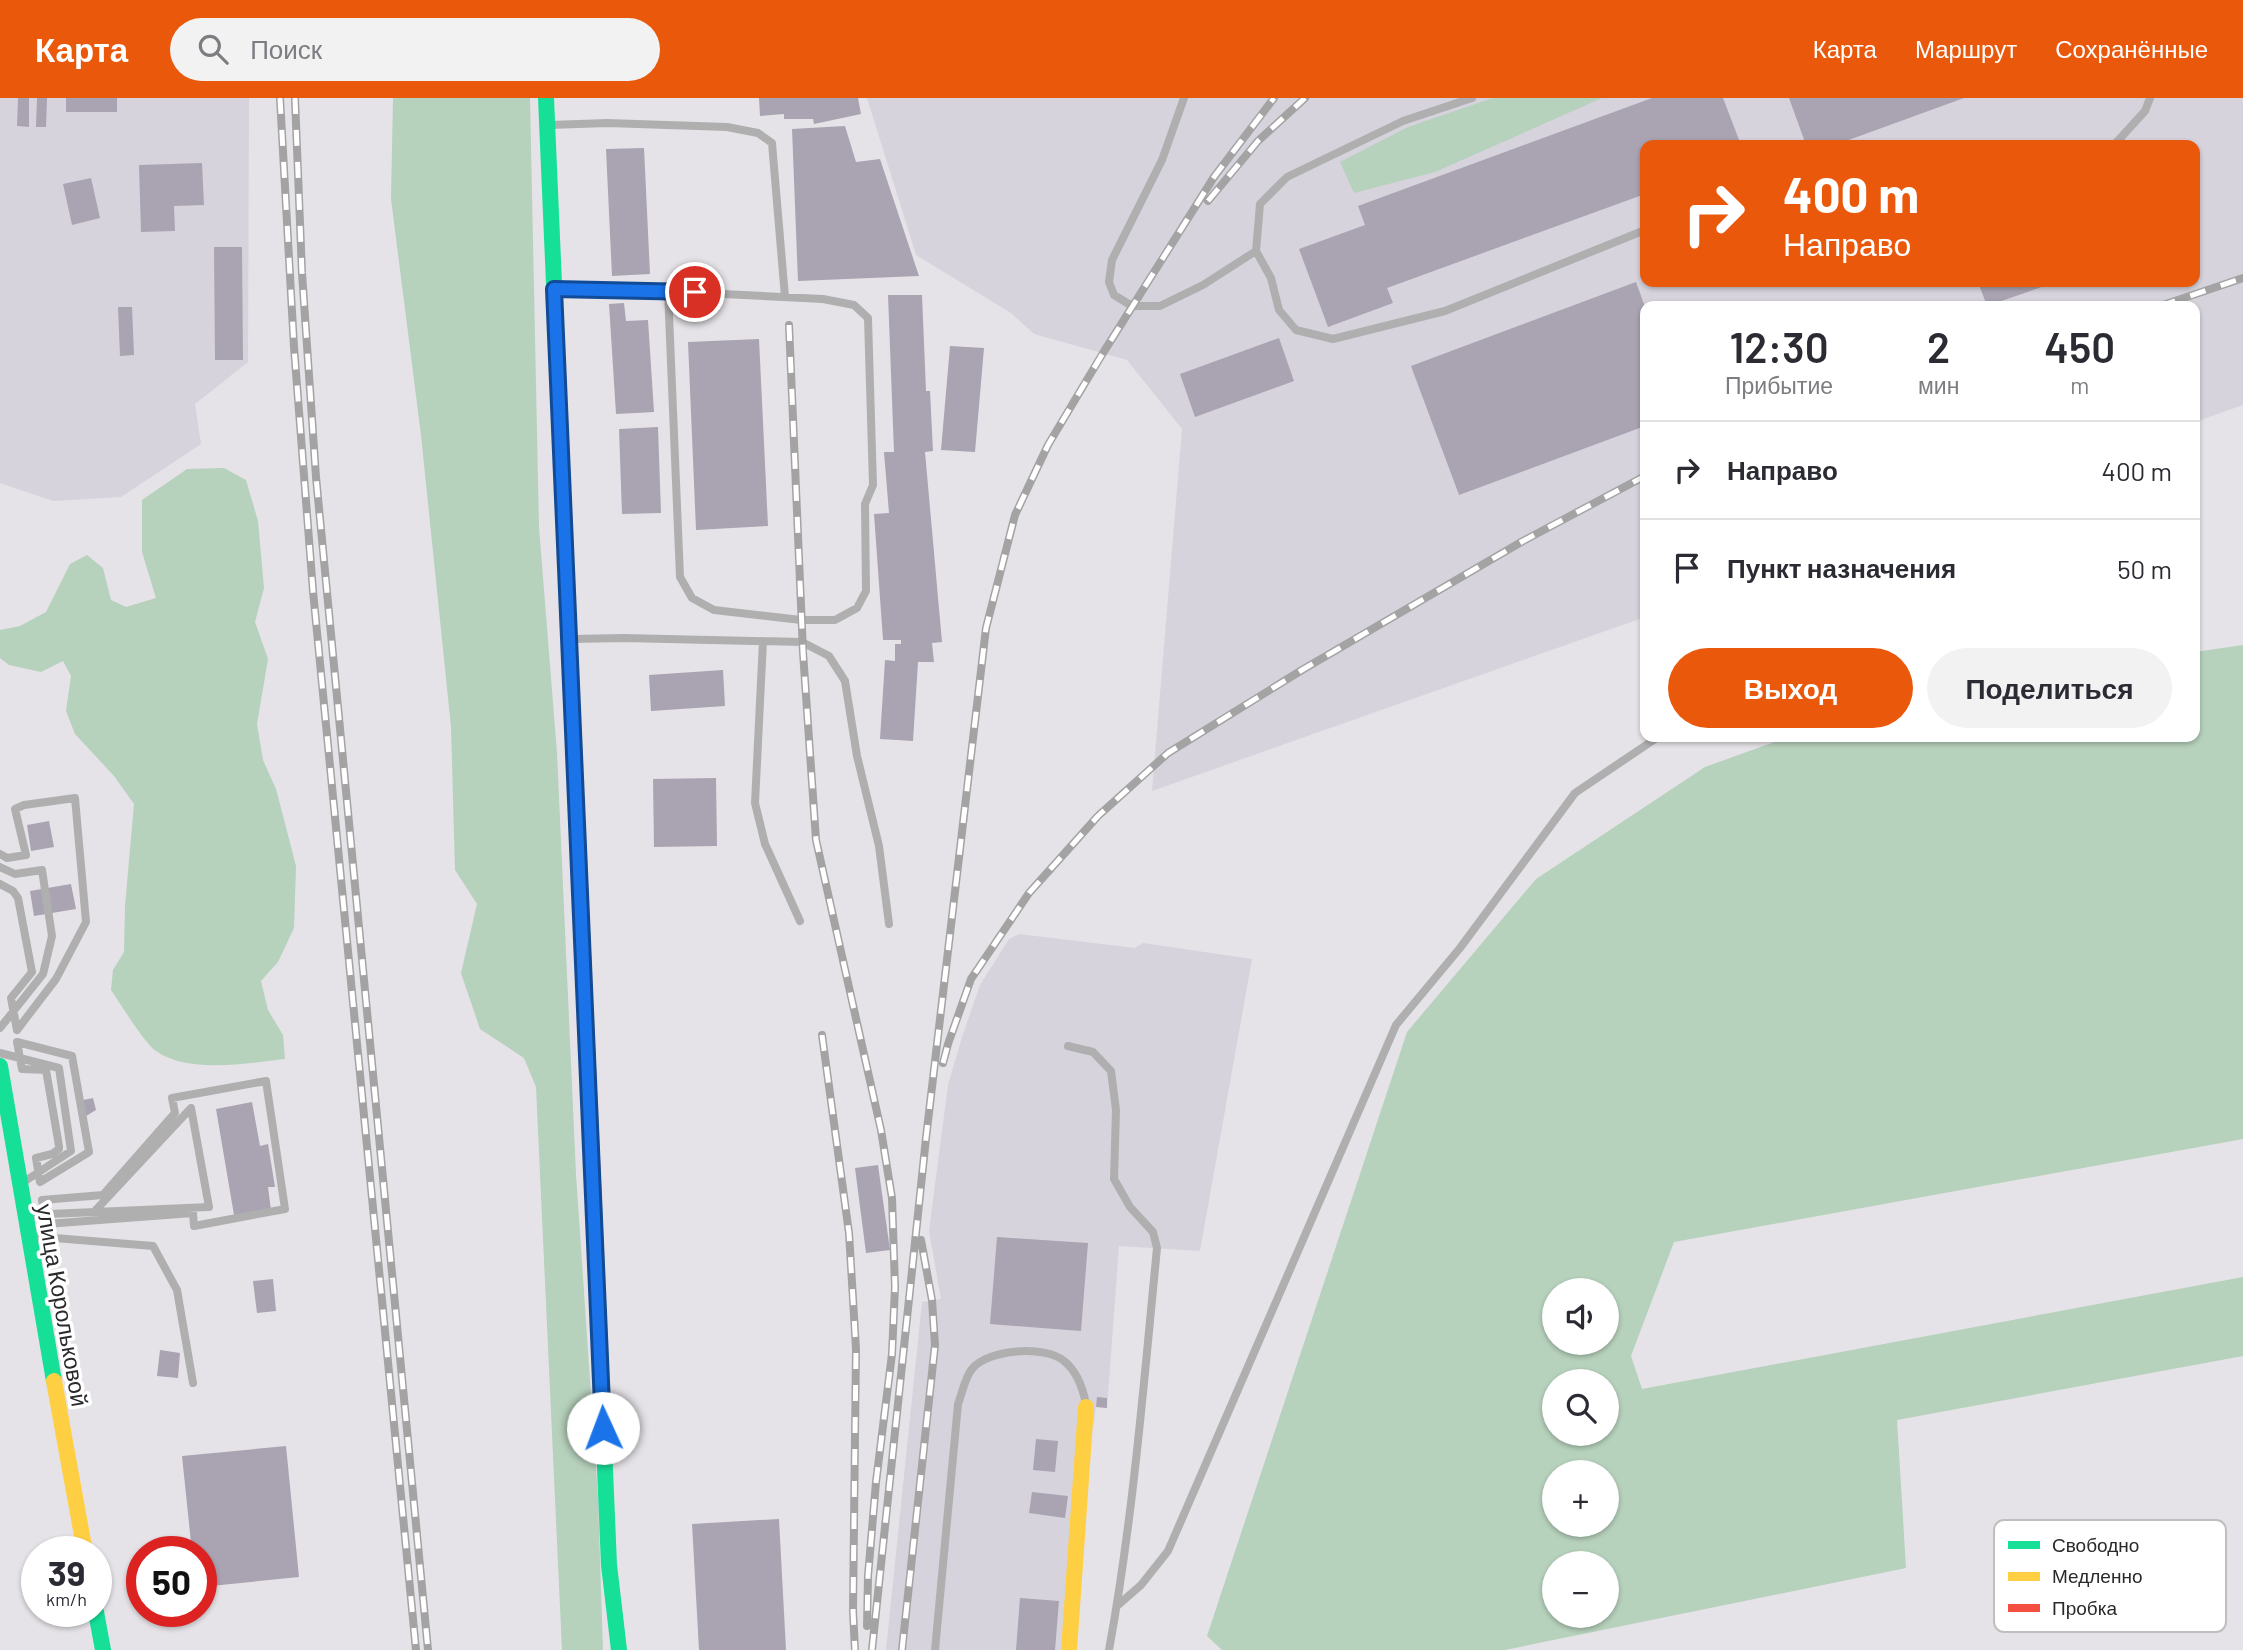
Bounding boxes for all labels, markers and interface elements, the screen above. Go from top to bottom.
search box [170,18,660,81]
text: Карта [35,29,128,69]
icon: search [194,30,232,68]
text: Поиск [250,33,322,64]
text: Карта [1813,34,1877,63]
text: Маршрут [1915,34,2017,63]
text: Сохранённые [2055,34,2208,63]
text: 400 m [1783,164,1919,223]
icon: right [1668,168,1759,259]
text: Направо [1783,224,1911,262]
pin [665,262,725,322]
icon: arrive [676,273,714,311]
text: 12:30 [1729,321,1829,371]
text: 2 [1927,321,1950,371]
text: 450 [2044,321,2115,371]
text: Прибытие [1725,371,1833,399]
text: мин [1918,371,1959,399]
text: m [2070,371,2089,399]
icon: right [1668,451,1706,489]
text: Направо [1727,454,1838,485]
text: 400 m [2102,455,2172,486]
icon: arrive [1668,549,1706,587]
text: Пункт назначения [1727,552,1956,583]
text: 50 m [2117,553,2172,584]
button: Выход [1668,648,1913,728]
button: Поделиться [1927,648,2172,728]
street label: улица Корольковой [31,1202,95,1408]
map controls [1542,1278,1619,1628]
button: sound [1542,1278,1619,1355]
button: search [1542,1369,1619,1446]
position arrow [566,1391,640,1465]
button: + [1542,1460,1619,1537]
legend [1994,1520,2226,1632]
text: Свободно [2052,1533,2139,1556]
speed limit sign: 50 [126,1536,217,1627]
text: 39 [48,1551,85,1593]
button: − [1542,1551,1619,1628]
text: Медленно [2052,1564,2142,1587]
text: km/h [46,1588,87,1610]
text: Пробка [2052,1596,2117,1619]

